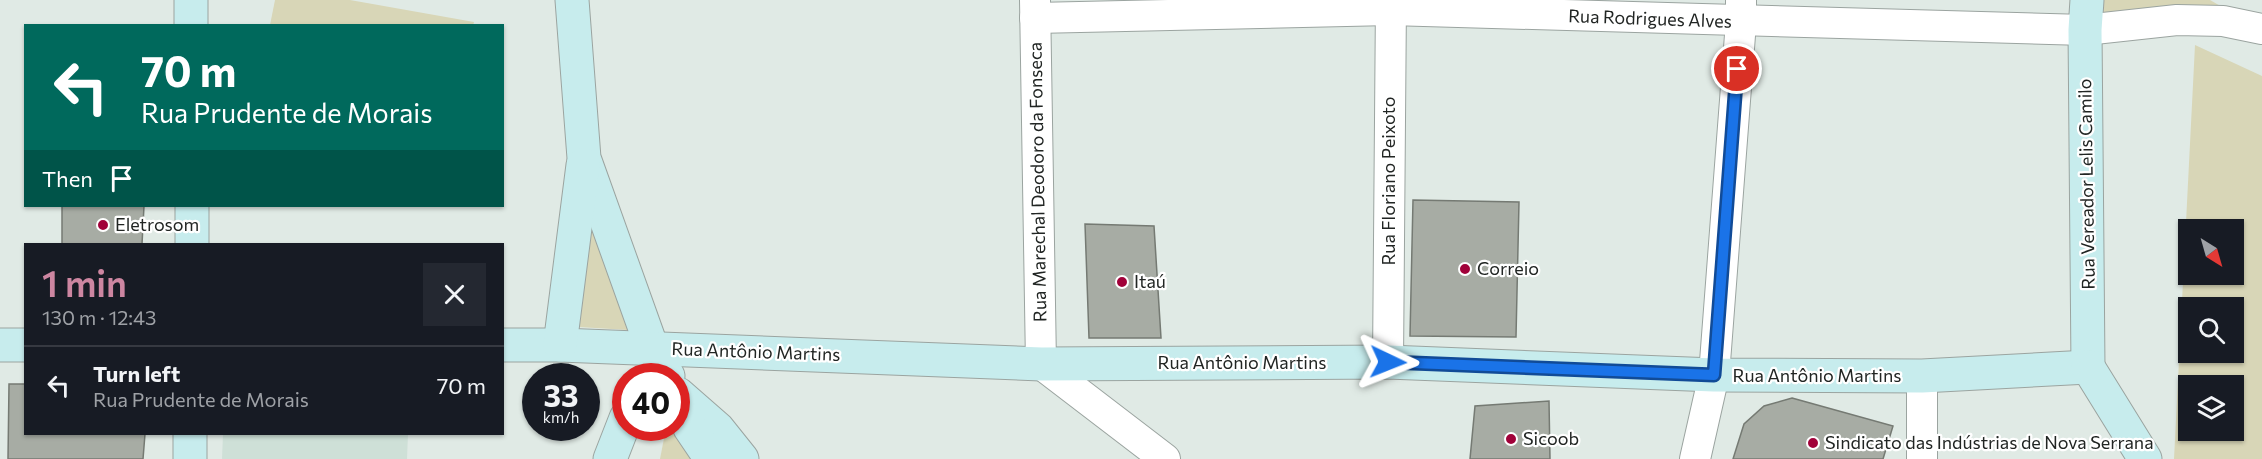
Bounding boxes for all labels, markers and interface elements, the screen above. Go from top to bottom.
street label: Rua Rodrigues Alves [1568,4,1732,32]
street label: Rua Marechal Deodoro da Fonseca [1024,42,1050,322]
pin [1711,43,1762,94]
text: 70 m [141,44,236,96]
icon: left [42,48,120,126]
icon: arrive [1720,52,1753,85]
street label: Rua Vereador Lelis Camilo [2073,78,2099,290]
text: Rua Prudente de Morais [141,96,433,129]
street label: Rua Floriano Peixoto [1377,96,1399,266]
icon: arrive [105,162,138,195]
text: Then [42,165,93,192]
place label: Eletrosom [115,213,199,235]
marker: Eletrosom [96,218,110,232]
north arrow [2178,219,2244,285]
map controls [2178,219,2244,441]
place label: Correio [1477,257,1539,279]
text: 1 min [42,260,127,304]
marker: Correio [1458,262,1472,276]
button: close [423,263,486,326]
place label: Itaú [1134,270,1166,292]
marker: Itaú [1115,275,1129,289]
button: search [2178,297,2244,363]
text: 130 m · 12:43 [42,305,156,329]
position arrow [1356,330,1420,394]
street label: Rua Antônio Martins [671,337,841,365]
street label: Rua Antônio Martins [1158,351,1326,373]
text: Turn left [93,360,180,387]
speed limit sign: 40 [612,363,690,441]
street label: Rua Antônio Martins [1733,364,1901,386]
icon: left [42,369,75,402]
text: 70 m [437,372,486,399]
button: layers [2178,375,2244,441]
text: 33 [544,376,578,413]
text: Rua Prudente de Morais [93,387,309,411]
text: km/h [543,408,579,426]
place label: Sicoob [1523,427,1579,449]
place label: Sindicato das Indústrias de Nova Serrana [1825,431,2154,453]
marker: Sicoob [1504,432,1518,446]
marker: Sindicato das Indústrias de Nova Serrana [1806,436,1820,450]

